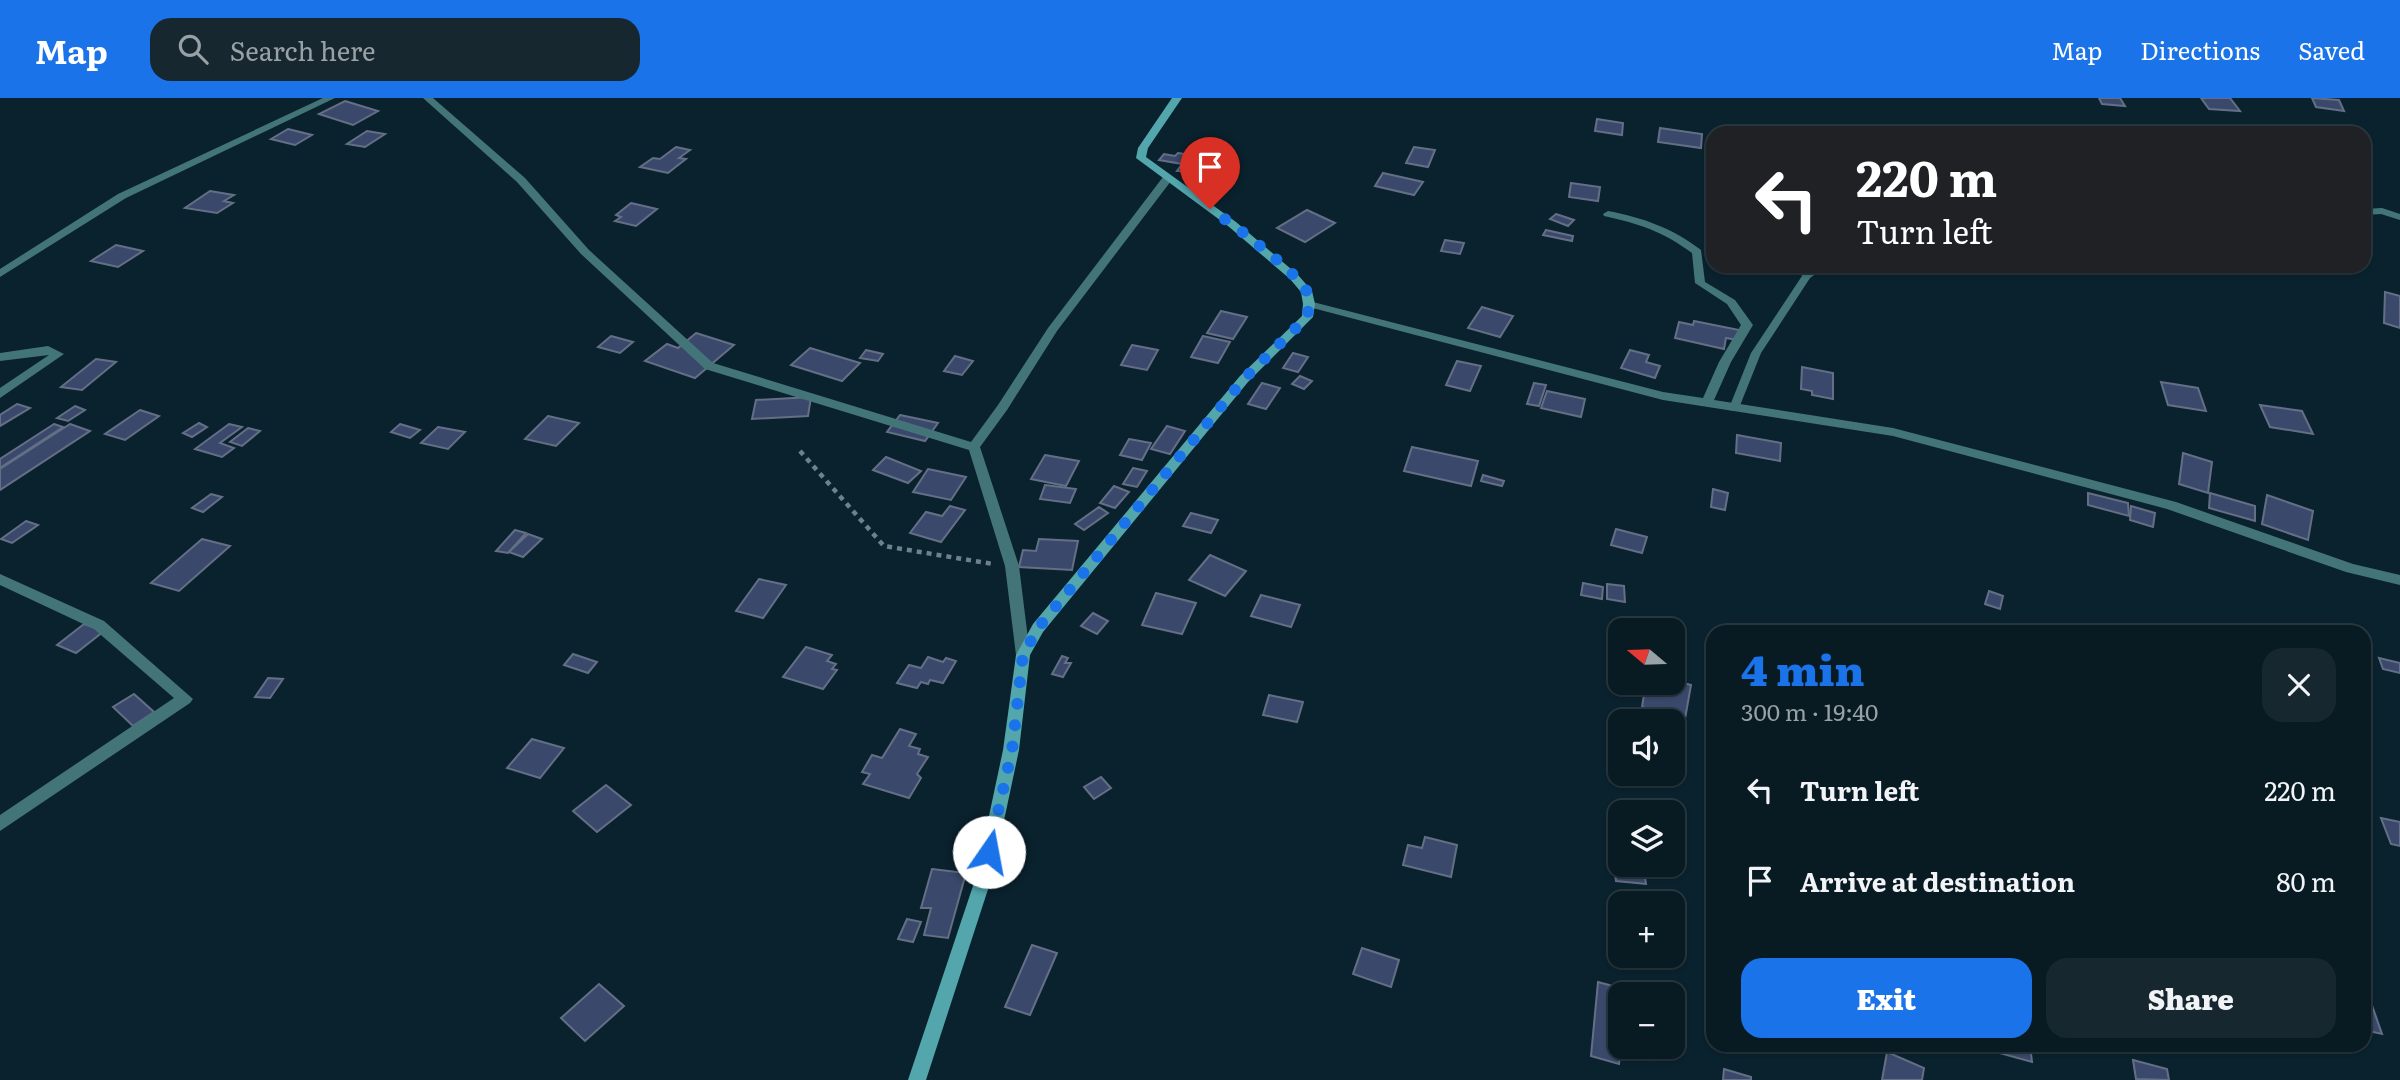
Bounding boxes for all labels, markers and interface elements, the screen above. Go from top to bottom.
search box [150,18,640,81]
text: Map [35,25,108,74]
icon: search [174,30,212,68]
text: Search here [230,30,376,69]
text: Map [2051,32,2102,67]
text: Directions [2140,32,2260,67]
text: Saved [2298,32,2365,67]
pin [1180,137,1240,209]
text: 220 m [1856,139,1997,212]
icon: arrive [1191,148,1229,186]
icon: left [1741,154,1832,245]
text: Turn left [1856,206,1993,254]
north arrow [1608,618,1685,695]
map controls [1608,618,1685,1059]
text: 4 min [1741,637,1865,699]
button: close [2262,648,2336,722]
text: 300 m · 19:40 [1741,694,1878,728]
button: sound [1608,709,1685,786]
text: Turn left [1800,770,1919,809]
text: 220 m [2264,770,2336,809]
icon: left [1741,771,1779,809]
button: layers [1608,800,1685,877]
position arrow [952,815,1026,889]
text: Arrive at destination [1800,861,2075,900]
text: 80 m [2276,861,2336,900]
icon: arrive [1741,862,1779,900]
button: + [1608,891,1685,968]
button: Exit [1741,958,2032,1038]
button: Share [2046,958,2336,1038]
button: − [1608,982,1685,1059]

